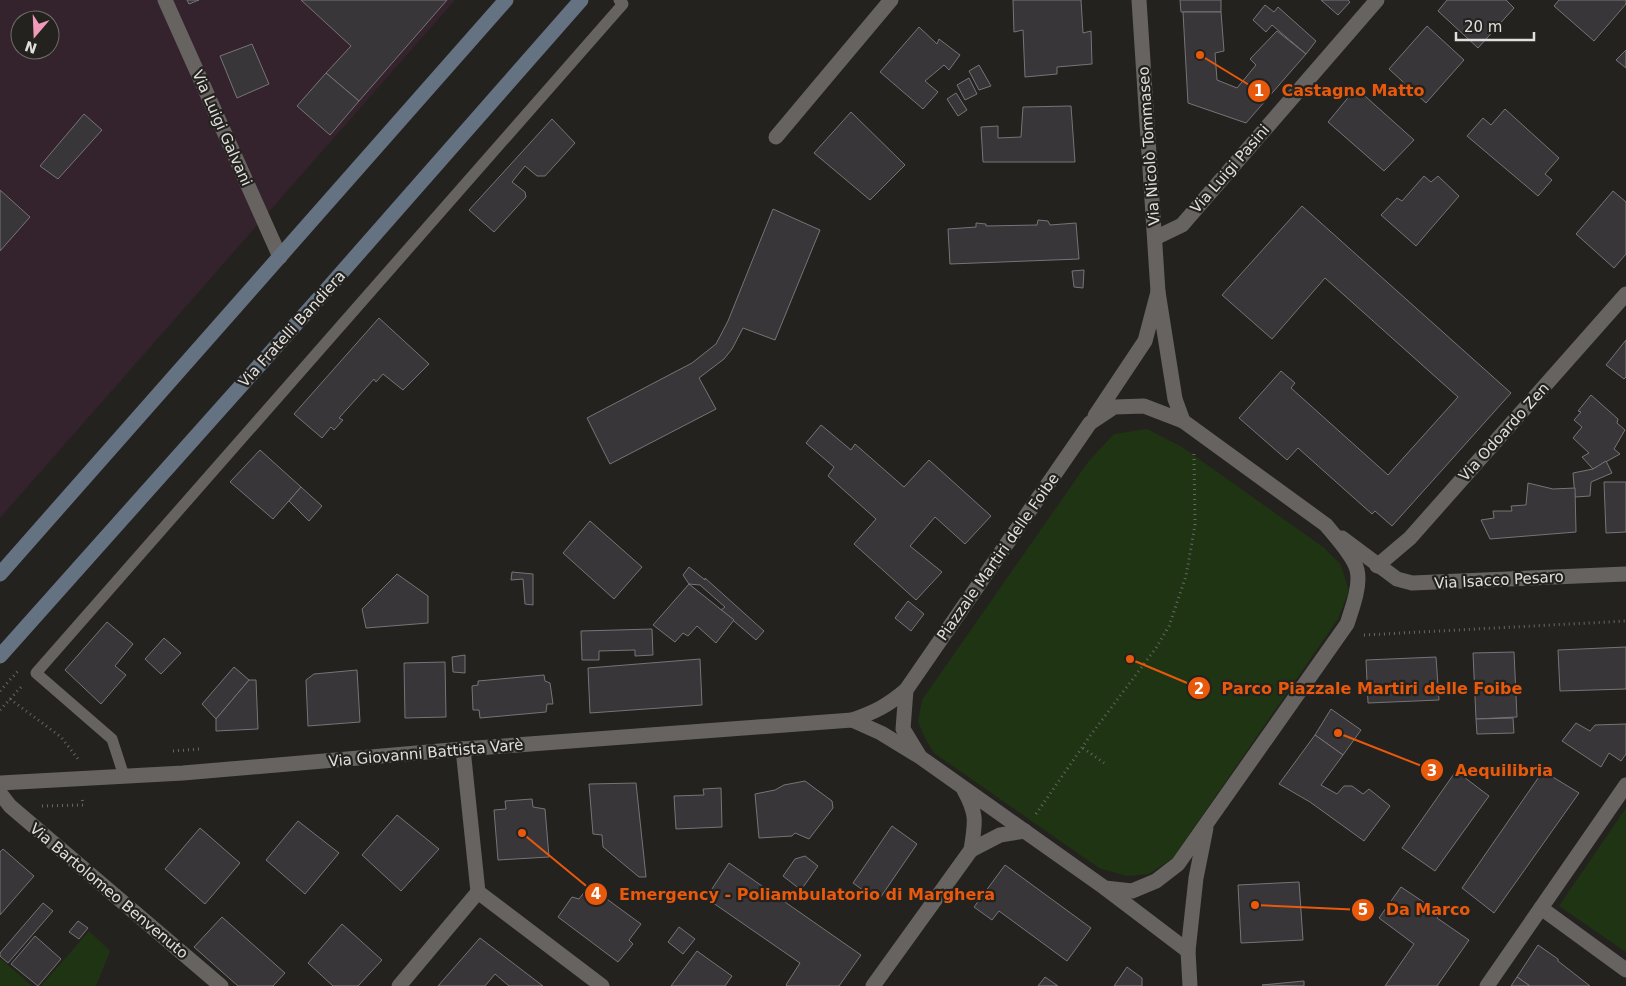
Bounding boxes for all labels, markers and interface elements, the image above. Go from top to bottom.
north arrow [10,10,60,60]
scale bar [1456,10,1534,42]
text: 20 m [1464,18,1502,36]
text: N [23,38,39,57]
street label: Via Nicolò Tommaseo [1134,66,1164,226]
street label: Via Luigi Galvani [188,67,256,189]
callout: Castagno Matto [1247,75,1435,106]
text: Castagno Matto [1282,81,1424,100]
text: 1 [1254,82,1264,100]
street label: Via Luigi Pasini [1187,121,1273,217]
street label: Via Fratelli Bandiera [235,267,349,391]
street label: Via Odoardo Zen [1455,379,1553,485]
street label: Piazzale Martiri delle Foibe [933,470,1063,644]
street label: Via Isacco Pesaro [1434,568,1564,592]
callout: Parco Piazzale Martiri delle Foibe [1186,673,1532,704]
text: Parco Piazzale Martiri delle Foibe [1222,679,1523,698]
text: 2 [1194,680,1204,698]
street label: Via Giovanni Battista Varè [328,736,524,770]
callout: Aequilibria [1420,755,1563,786]
text: Aequilibria [1455,761,1553,780]
text: 3 [1427,762,1437,780]
street label: Via Bartolomeo Benvenuto [26,819,192,963]
callout: Emergency - Poliambulatorio di Marghera [584,879,1005,910]
text: 4 [591,885,601,903]
text: Emergency - Poliambulatorio di Marghera [619,885,995,904]
callout: Da Marco [1351,894,1481,925]
text: Da Marco [1386,900,1470,919]
text: 5 [1358,901,1368,919]

